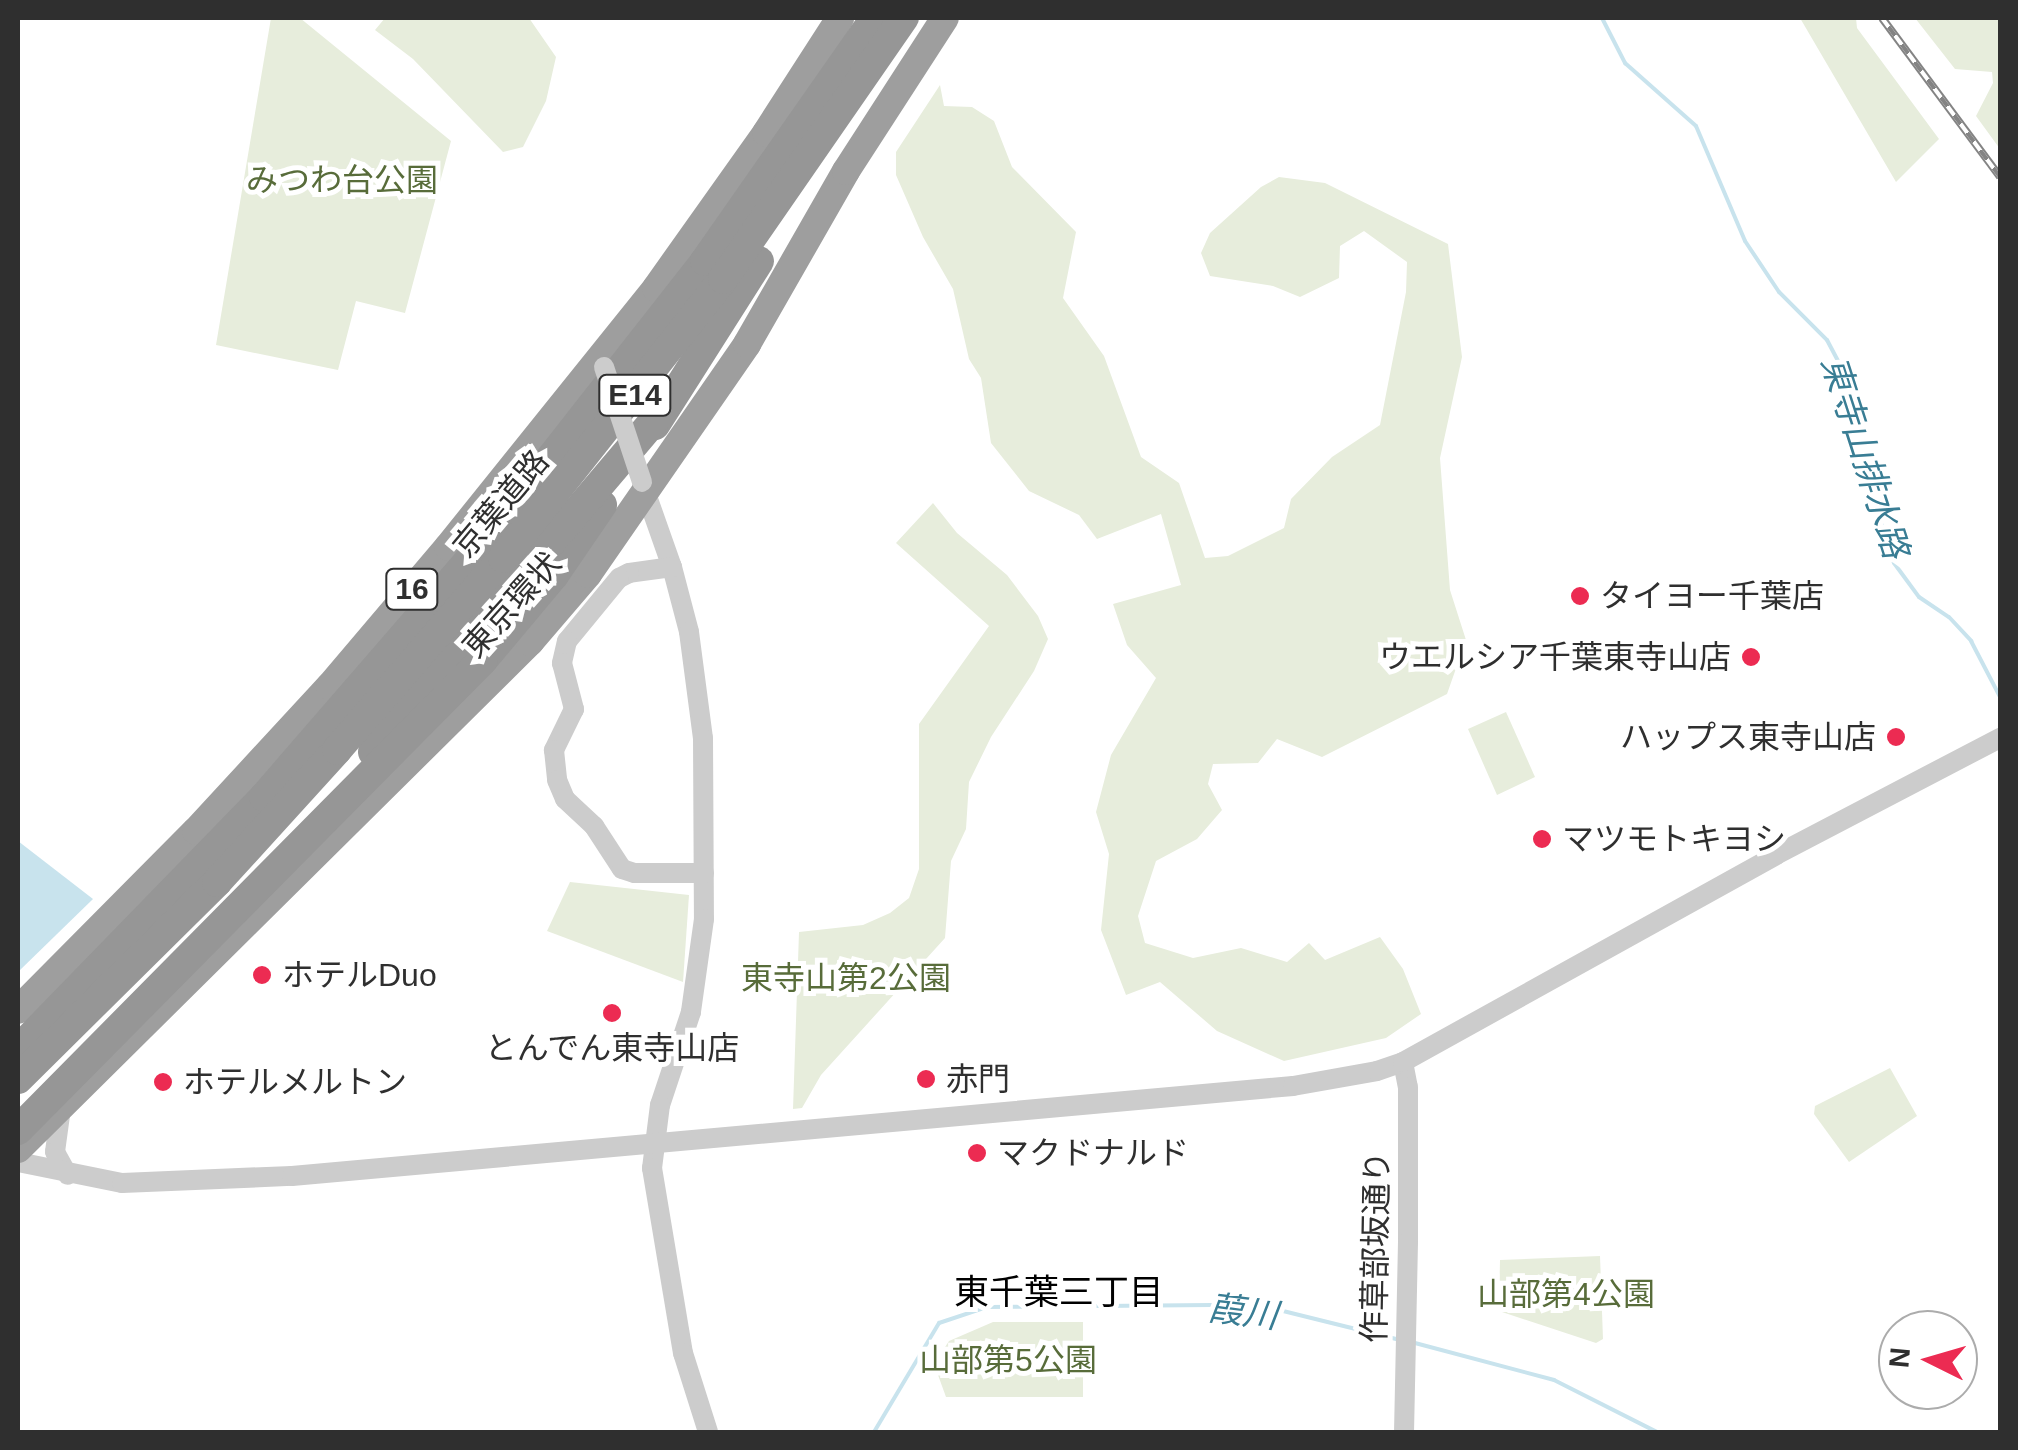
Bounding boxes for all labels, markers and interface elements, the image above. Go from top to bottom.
park label: みつわ台公園 [246,161,438,199]
water label: 東寺山排水路 [1813,351,1917,563]
road number: E14 [598,370,672,420]
street label: 京葉道路 [445,443,557,565]
street label: 東京環状 [455,545,569,665]
road number: 16 [384,564,440,614]
place label: タイヨー千葉店 [1600,577,1824,615]
marker: タイヨー千葉店 [1569,585,1591,607]
place label: ウエルシア千葉東寺山店 [1379,638,1731,676]
marker: ウエルシア千葉東寺山店 [1740,646,1762,668]
place label: ハップス東寺山店 [1620,718,1876,756]
marker: ハップス東寺山店 [1885,726,1907,748]
place label: マツモトキヨシ [1562,820,1786,858]
marker: マツモトキヨシ [1531,828,1553,850]
place label: ホテルDuo [282,956,437,994]
park label: 東寺山第2公園 [741,959,951,997]
marker: ホテルDuo [251,964,273,986]
marker: とんでん東寺山店 [601,1002,623,1024]
place label: とんでん東寺山店 [484,1029,740,1067]
place label: 赤門 [946,1060,1010,1098]
place label: ホテルメルトン [183,1063,407,1101]
marker: 赤門 [915,1068,937,1090]
marker: ホテルメルトン [152,1071,174,1093]
place label: マクドナルド [997,1134,1189,1172]
marker: マクドナルド [966,1142,988,1164]
street label: 作草部坂通り [1355,1151,1397,1343]
district label: 東千葉三丁目 [954,1271,1164,1313]
park label: 山部第4公園 [1477,1275,1655,1313]
water label: 葭川 [1206,1287,1280,1337]
north arrow [1878,1310,1978,1410]
park label: 山部第5公園 [919,1341,1097,1379]
text: N [1883,1346,1916,1369]

